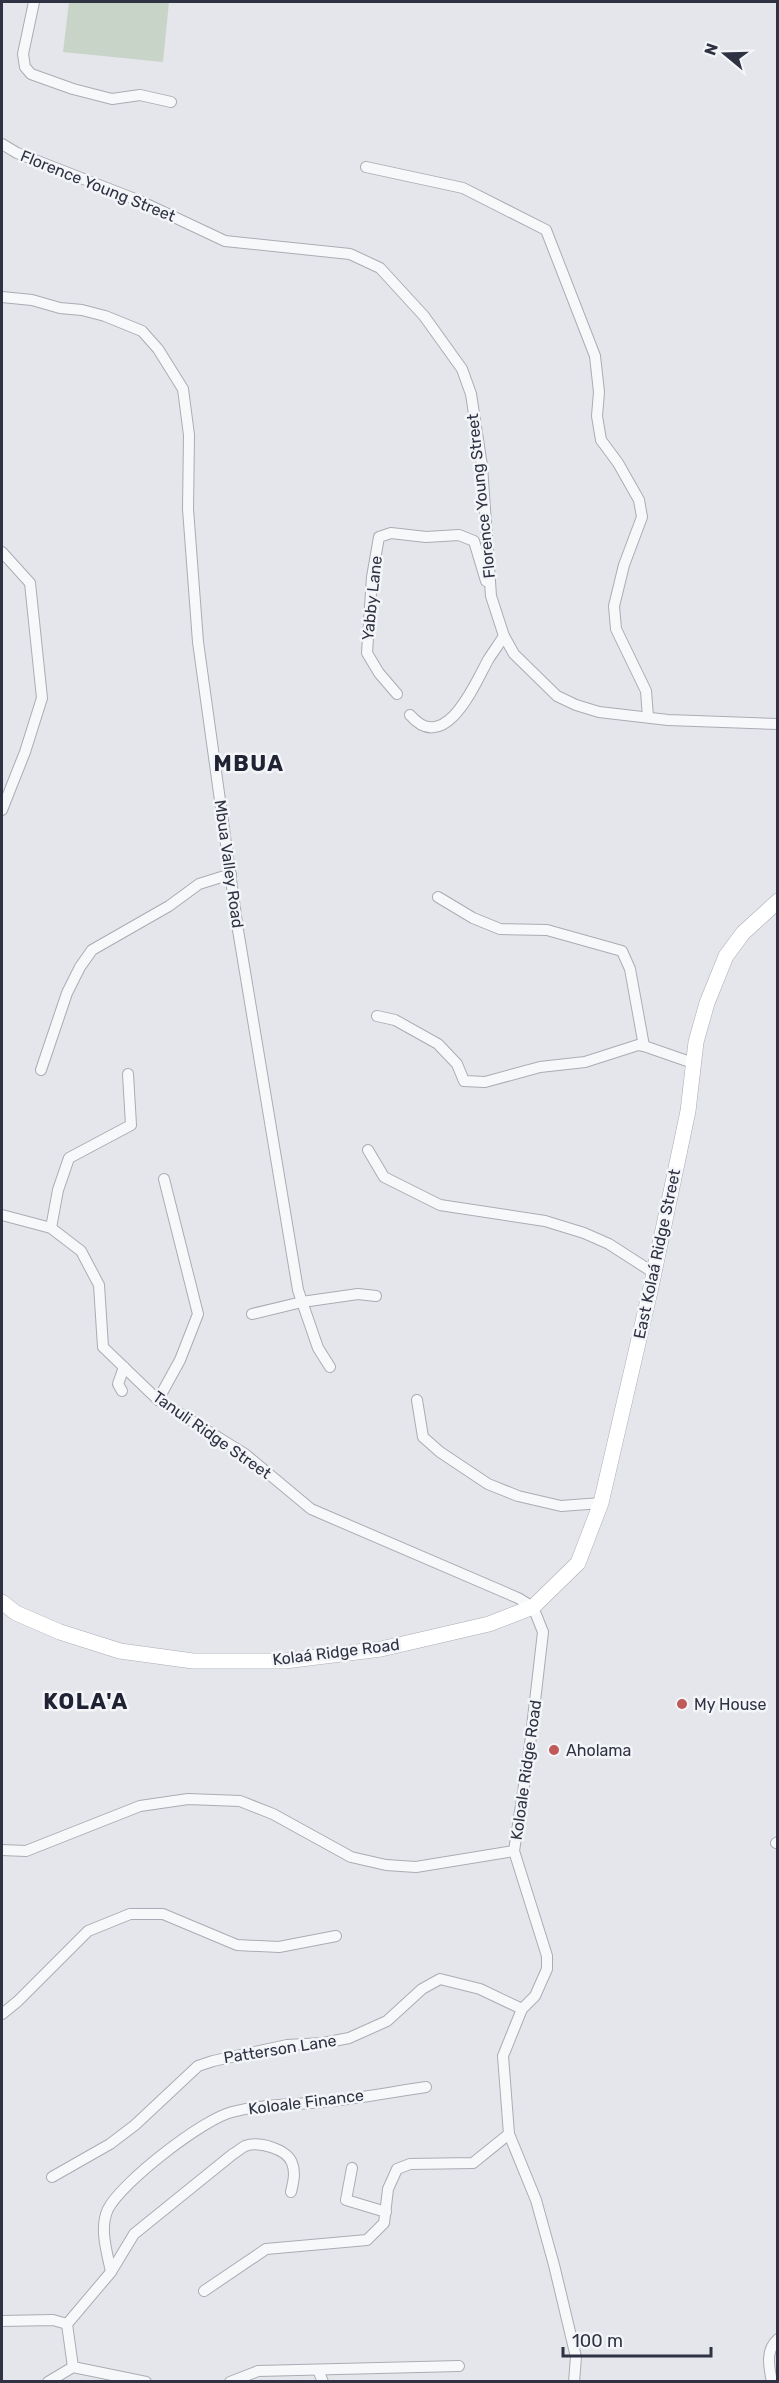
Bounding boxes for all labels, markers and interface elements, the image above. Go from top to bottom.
north arrow [695,24,755,84]
text: N [700,41,722,58]
street label: Florence Young Street [18,146,178,226]
street label: Florence Young Street [463,413,499,579]
street label: Yabby Lane [358,555,386,641]
district label: MBUA [213,750,285,777]
street label: Mbua Valley Road [211,799,247,929]
street label: East Kolaá Ridge Street [630,1167,684,1341]
street label: Tanuli Ridge Street [149,1387,275,1483]
street label: Kolaá Ridge Road [271,1635,401,1669]
district label: KOLA'A [43,1688,129,1715]
place label: My House [694,1695,766,1714]
marker: My House [675,1697,689,1711]
street label: Koloale Ridge Road [507,1699,545,1841]
place label: Aholama [566,1741,631,1760]
marker: Aholama [547,1743,561,1757]
street label: Patterson Lane [222,2031,338,2067]
street label: Koloale Finance [247,2085,365,2119]
scale bar [563,2320,712,2358]
text: 100 m [572,2330,623,2352]

